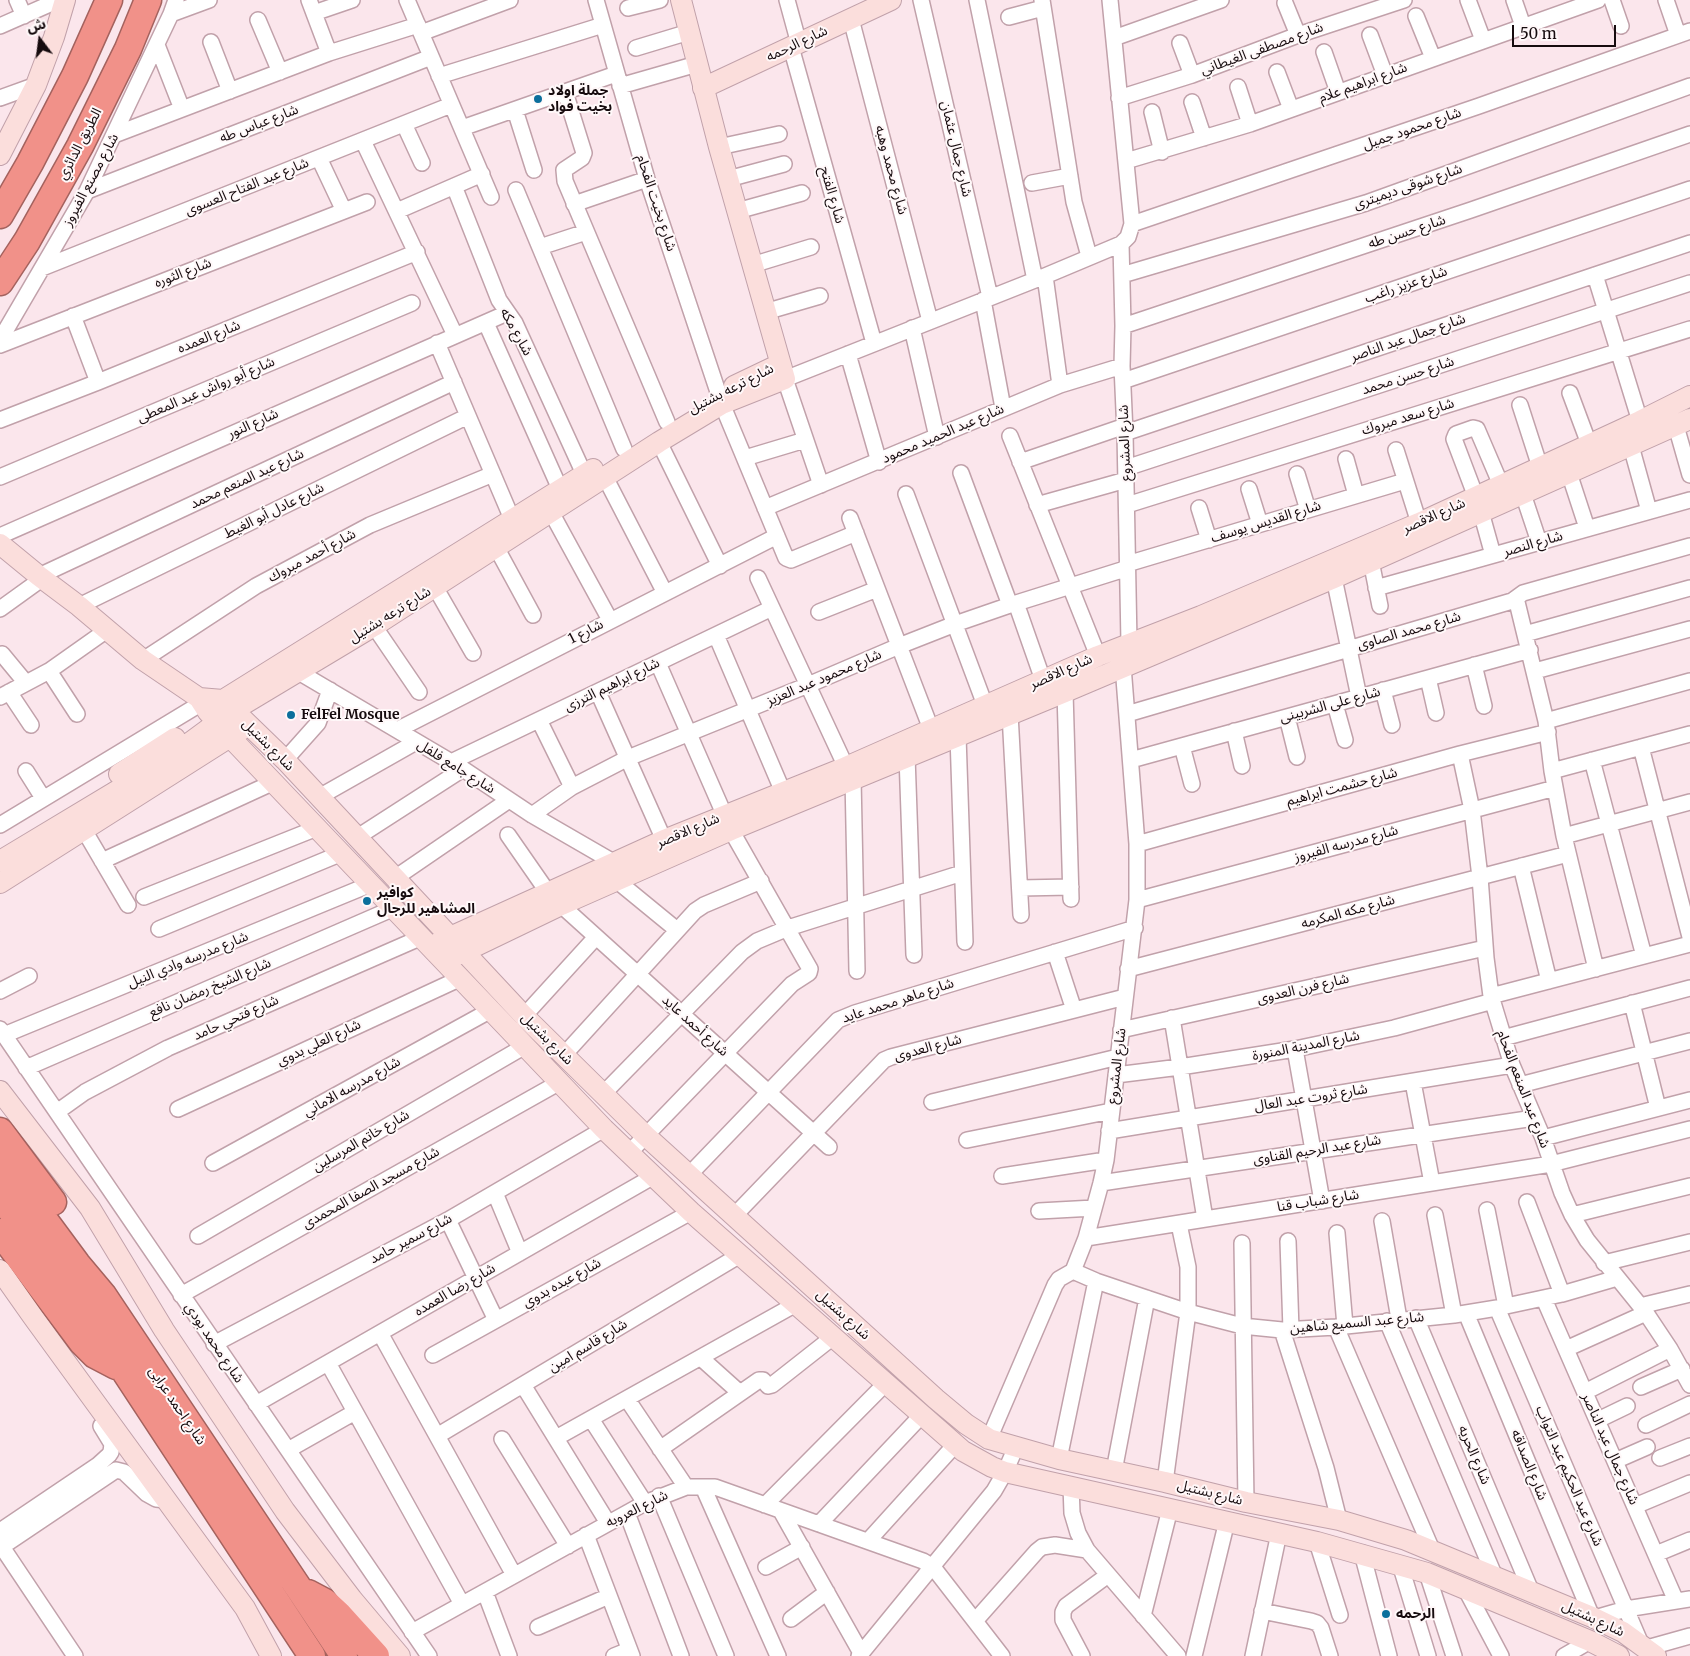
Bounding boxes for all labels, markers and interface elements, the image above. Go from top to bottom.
text: ش [25,14,48,37]
north arrow [15,15,65,65]
scale bar [1515,15,1619,47]
street label: شارع مصطفى الغيطاني [1198,19,1326,79]
street label: شارع الرحمه [764,23,830,65]
text: 50 m [1520,24,1557,43]
street label: شارع ابراهيم علام [1316,59,1410,107]
place label: جملة اولاد بخيت فواد [548,83,612,115]
marker: جملة اولاد بخيت فواد [532,93,544,105]
street label: شارع جمال عثمان [937,99,975,199]
street label: شارع عباس طه [217,101,301,147]
street label: شارع محمود جميل [1360,104,1464,154]
street label: الطريق الدائري [54,105,106,183]
street label: شارع محمد وهبه [871,124,911,216]
street label: شارع مصنع الفيروز [59,131,123,229]
street label: شارع بخيت الفحام [632,152,680,254]
street label: شارع عبد الفتاح العسوى [183,154,311,220]
street label: شارع شوقى ديميترى [1352,161,1464,213]
street label: شارع الفتح [816,164,848,226]
street label: شارع حسن طه [1366,212,1448,252]
street label: شارع الثوره [152,254,214,292]
street label: شارع عزيز راغب [1362,263,1450,307]
street label: شارع مكه [496,305,536,359]
street label: شارع جمال عبد الناصر [1348,310,1468,366]
street label: شارع العمده [175,317,243,357]
street label: شارع أبو رواش عبد المعطى [135,353,277,427]
street label: شارع حسن محمد [1360,353,1456,399]
street label: شارع ترعه بشتيل [686,360,776,418]
street label: شارع سعد مبروك [1360,395,1456,439]
street label: شارع عبد الحميد محمود [880,401,1006,467]
street label: شارع المشروع [1115,404,1135,482]
street label: شارع النور [225,405,281,443]
street label: شارع عبد المنعم محمد [188,445,306,513]
street label: شارع عادل أبو الغيط [221,479,327,543]
street label: شارع الاقصر [1400,495,1468,537]
street label: شارع القديس يوسف [1209,497,1323,547]
street label: شارع أحمد مبروك [265,526,359,586]
street label: شارع النصر [1501,527,1565,561]
street label: شارع ترعه بشتيل [346,583,434,647]
street label: شارع محمد الصاوى [1355,608,1463,654]
street label: شارع 1 [566,616,606,648]
street label: شارع محمود عبد العزيز [764,646,884,710]
street label: شارع الاقصر [1027,651,1095,693]
street label: شارع ابراهيم الترزى [561,655,663,715]
street label: شارع على الشربينى [1278,683,1382,727]
place label: FelFel Mosque [301,707,399,723]
marker: FelFel Mosque [285,709,297,721]
street label: شارع بشتيل [238,715,298,775]
street label: شارع جامع فلفل [414,736,498,798]
street label: شارع حشمت ابراهيم [1285,764,1399,810]
street label: شارع الاقصر [654,810,722,852]
street label: شارع مدرسه الفيروز [1292,822,1400,866]
place label: كوافير المشاهير للرجال [377,885,475,918]
street label: شارع مكه المكرمه [1299,891,1397,933]
marker: كوافير المشاهير للرجال [361,895,373,907]
street label: شارع مدرسه وادي النيل [125,928,251,992]
street label: شارع الشيخ رمضان نافع [147,955,273,1021]
street label: شارع فرن العدوى [1255,970,1351,1008]
street label: شارع ماهر محمد عايد [840,975,956,1027]
street label: شارع فتحي حامد [191,992,281,1044]
street label: شارع أحمد عايد [658,992,732,1060]
street label: شارع بشتيل [517,1009,577,1069]
street label: شارع العلي بدوي [274,1016,364,1070]
street label: شارع المشروع [1104,1027,1130,1105]
street label: شارع المدينة المنورة [1251,1027,1361,1065]
street label: شارع عبد المنعم الفحام [1493,1028,1553,1150]
street label: شارع العدوى [892,1031,964,1065]
street label: شارع مدرسه الاماني [301,1053,403,1121]
street label: شارع ثروت عبد العال [1253,1081,1369,1115]
street label: شارع خاتم المرسلين [310,1106,412,1176]
street label: شارع عبد الرحيم القناوى [1252,1132,1382,1168]
street label: شارع مسجد الصفا المحمدى [299,1143,443,1233]
street label: شارع شباب قنا [1276,1186,1360,1216]
street label: شارع سمير حامد [367,1210,455,1268]
street label: شارع عبده بدوي [520,1255,604,1311]
street label: شارع رضا العمده [411,1260,499,1320]
street label: شارع بشتيل [813,1286,873,1344]
street label: شارع محمد بودي [181,1300,247,1386]
street label: شارع عبد السميع شاهين [1289,1309,1425,1337]
street label: شارع قاسم امين [545,1316,631,1376]
street label: شارع احمد عرابى [145,1364,209,1448]
street label: شارع جمال عبد الناصر [1578,1390,1642,1508]
street label: شارع عبد الحكيم عبد التواب [1532,1403,1606,1549]
street label: شارع الحريه [1454,1423,1494,1487]
street label: شارع الصداقه [1507,1427,1551,1503]
street label: شارع بشتيل [1175,1477,1245,1509]
street label: شارع العروبه [603,1487,671,1531]
street label: شارع بشتيل [1559,1597,1627,1641]
place label: الرحمه [1396,1606,1435,1622]
marker: الرحمه [1380,1608,1392,1620]

